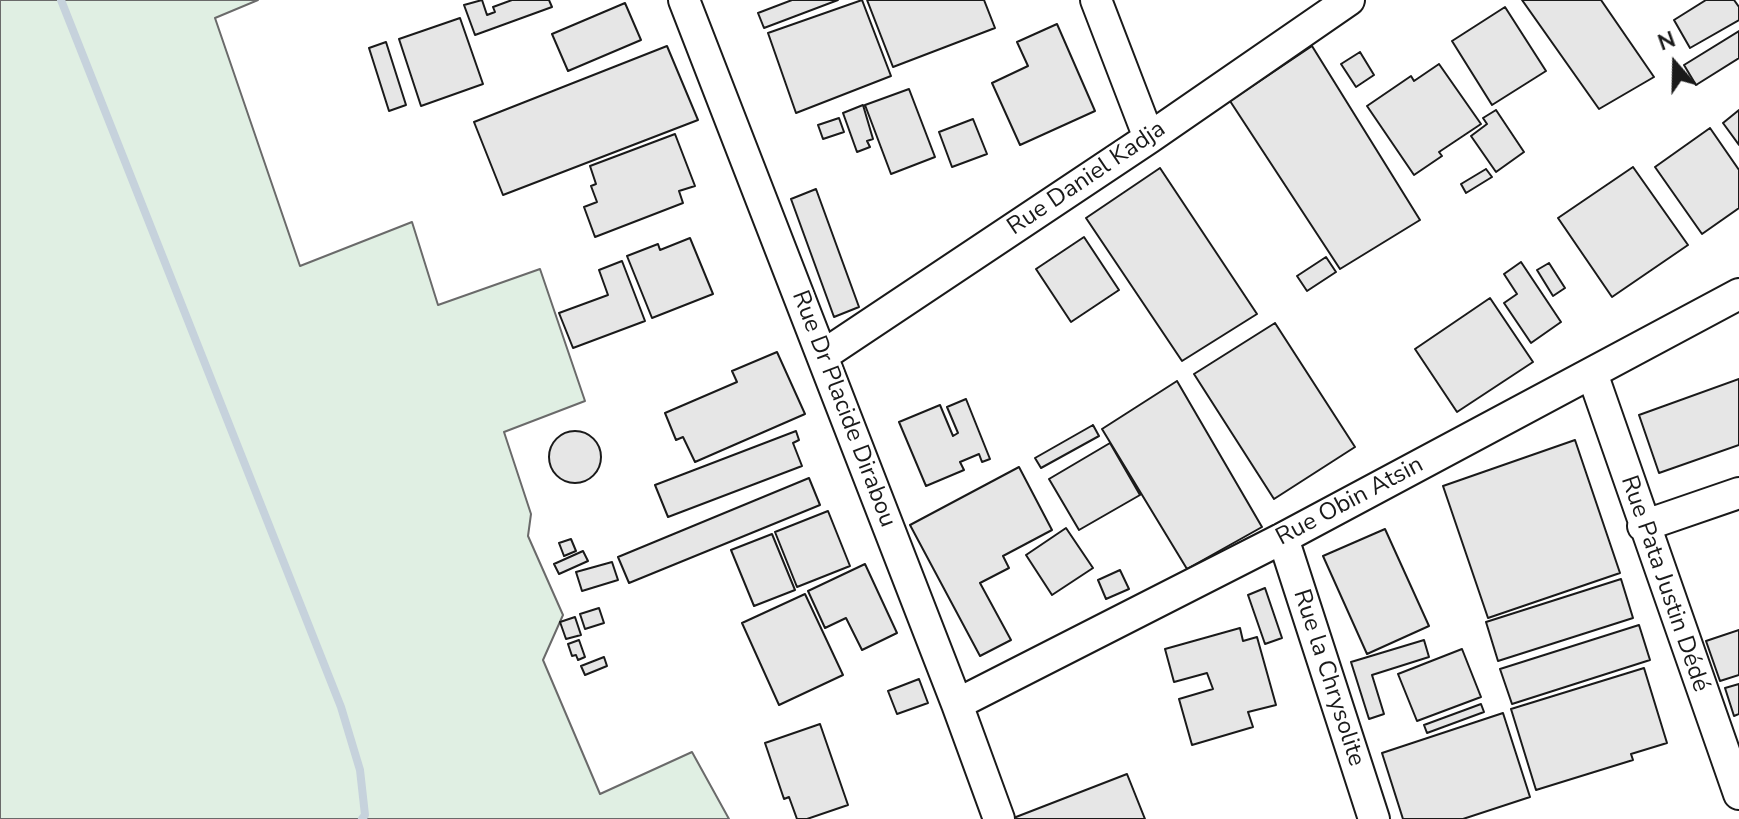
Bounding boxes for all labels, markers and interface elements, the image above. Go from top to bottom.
north arrow [1635,24,1715,104]
text: N [1654,25,1680,58]
street label: Rue Daniel Kadja [1003,116,1171,242]
street label: Rue Dr Placide Dirabou [785,287,901,531]
street label: Rue Obin Atsin [1271,451,1429,553]
street label: Rue Pata Justin Dédé [1613,472,1715,696]
street label: Rue la Chrysolite [1286,586,1370,770]

